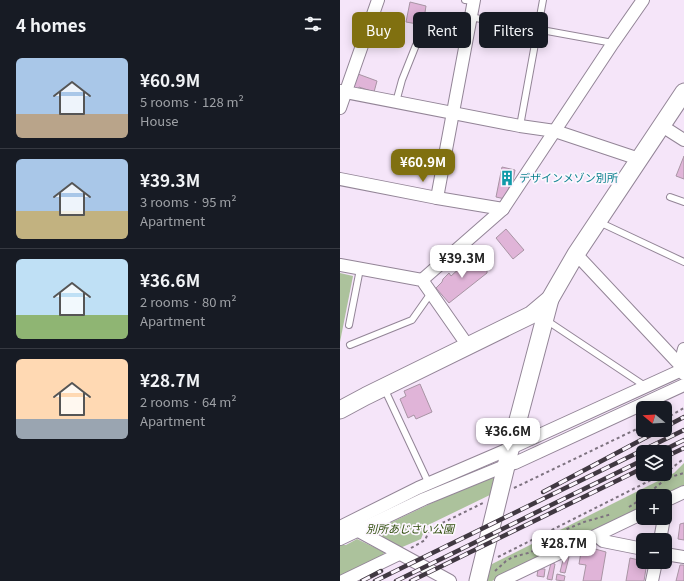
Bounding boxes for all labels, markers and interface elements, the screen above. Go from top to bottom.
text: 4 homes [16,12,86,37]
chip: Buy [352,12,405,48]
chip: Rent [413,12,471,48]
chip: Filters [479,12,548,48]
icon: filters [302,13,324,35]
text: ¥60.9M [140,67,200,92]
icon: home [48,74,96,122]
text: 5 rooms · 128 m² [140,92,244,111]
text: House [140,111,179,130]
pin: ¥60.9M [390,149,456,183]
text: ¥60.9M [400,152,446,171]
text: ¥39.3M [140,167,200,192]
building icon: デザインメゾン別所 [498,169,516,187]
place label: デザインメゾン別所 [519,169,619,185]
icon: home [48,175,96,223]
text: 3 rooms · 95 m² [140,192,237,211]
text: Apartment [140,211,205,230]
pin: ¥39.3M [429,245,495,279]
text: ¥39.3M [439,248,485,267]
text: ¥36.6M [140,267,200,292]
icon: home [48,275,96,323]
text: 2 rooms · 80 m² [140,292,237,311]
text: Apartment [140,311,205,330]
text: ¥28.7M [140,367,200,392]
icon: home [48,375,96,423]
text: 2 rooms · 64 m² [140,392,237,411]
north arrow [636,401,672,437]
map controls [636,401,672,569]
text: Apartment [140,411,205,430]
pin: ¥36.6M [475,418,541,452]
text: ¥36.6M [485,421,531,440]
button: layers [636,445,672,481]
button: + [636,489,672,525]
park label: 別所あじさい公園 [366,520,456,536]
pin: ¥28.7M [531,530,597,564]
text: ¥28.7M [541,533,587,552]
button: − [636,533,672,569]

